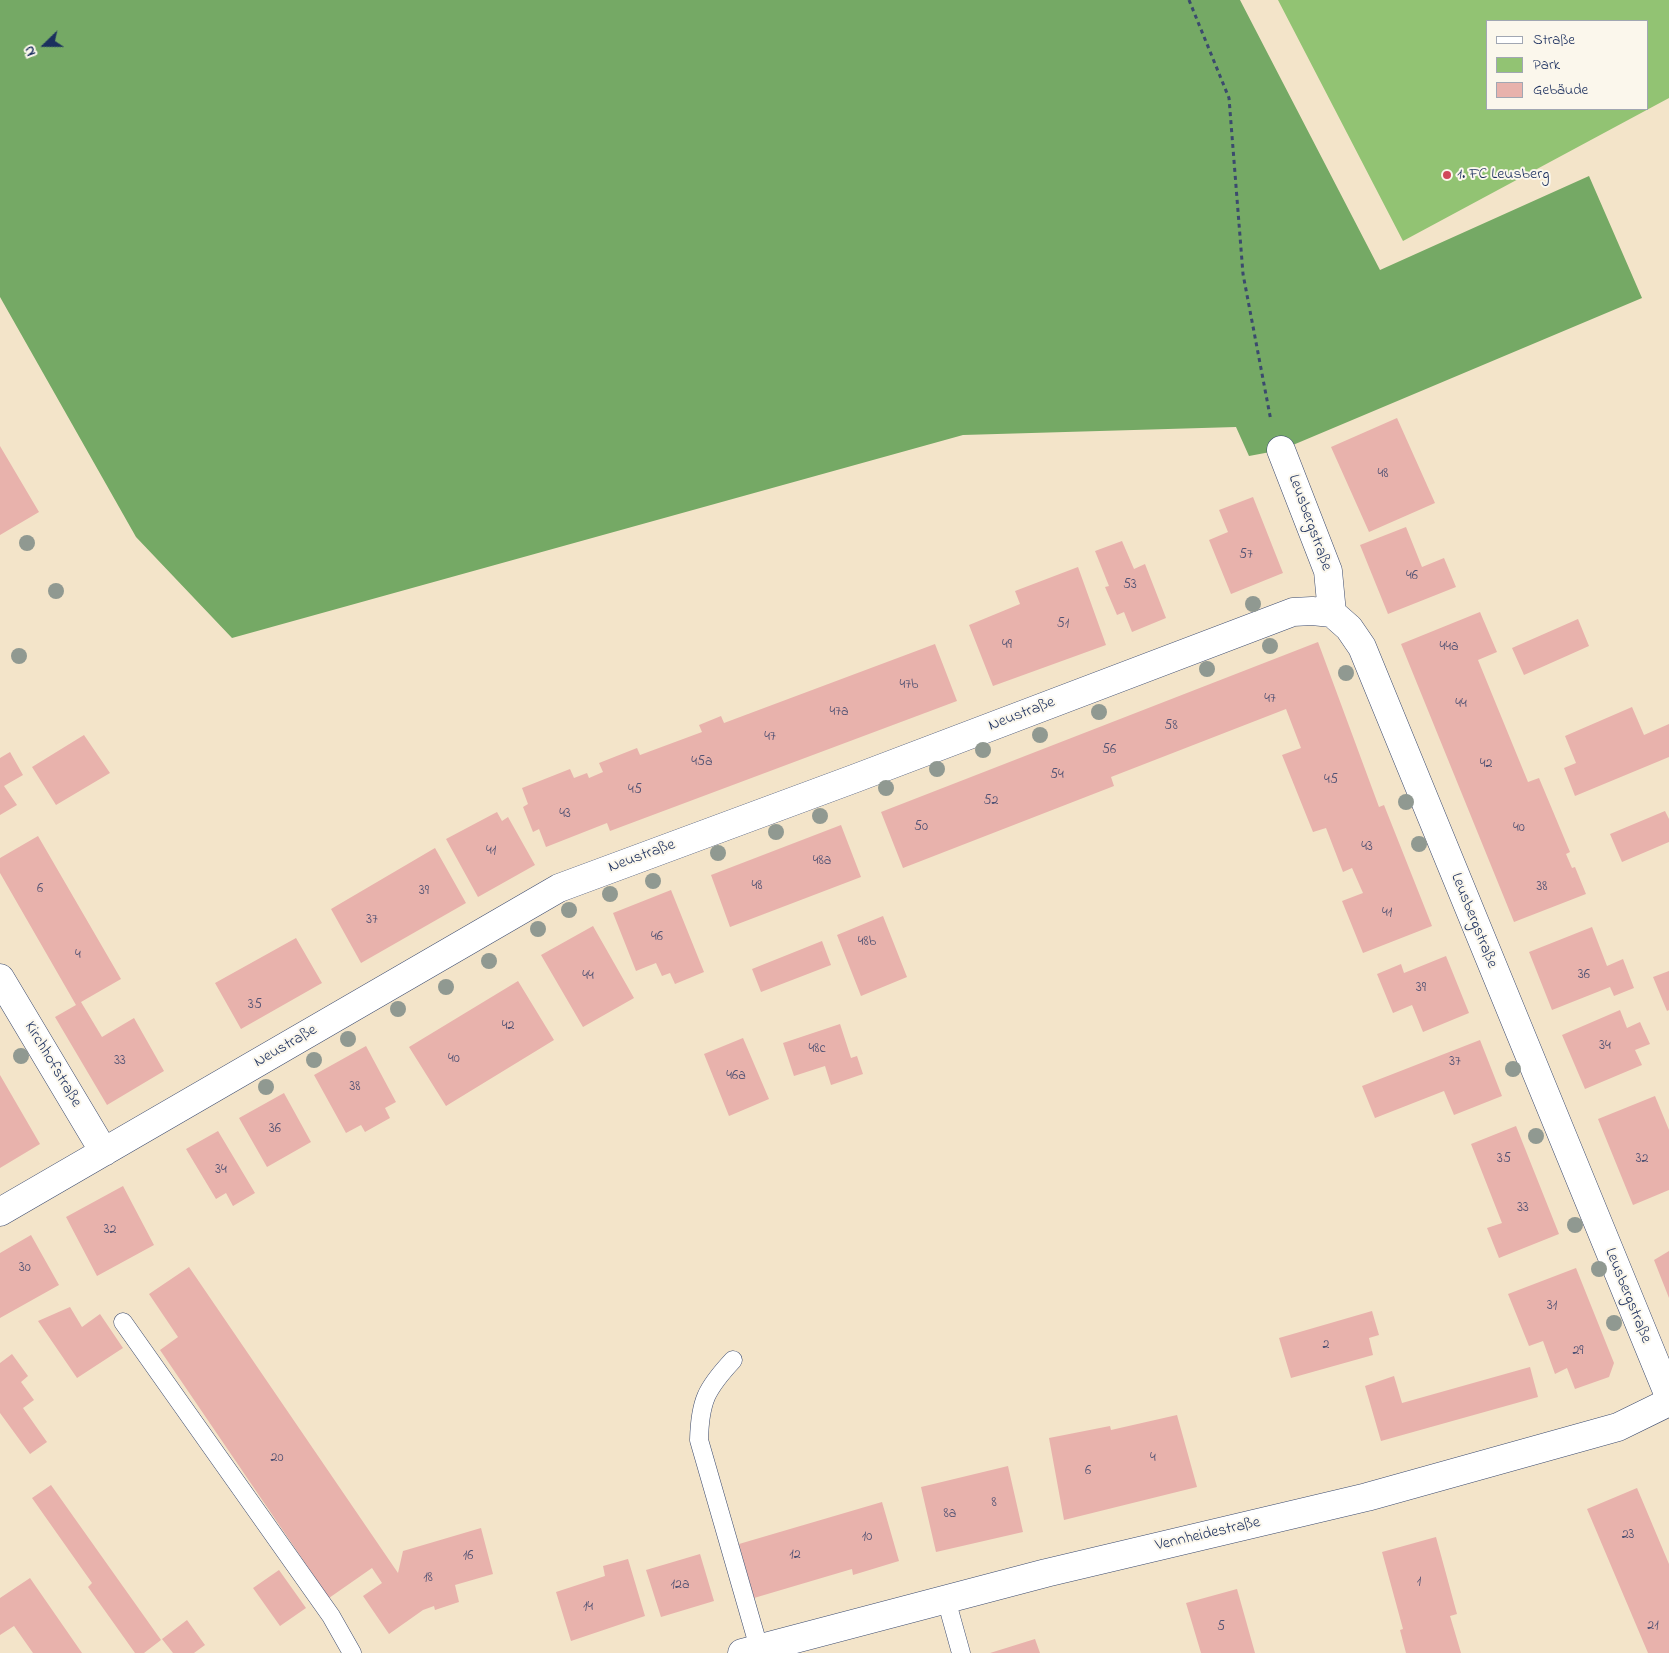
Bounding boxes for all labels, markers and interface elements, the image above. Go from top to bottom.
north arrow [20,20,70,70]
legend [1486,20,1649,110]
text: Straße [1533,29,1575,51]
text: N [19,42,42,59]
text: Park [1533,54,1560,76]
text: Gebäude [1533,79,1588,101]
place label: 1. FC Leusberg [1457,165,1549,185]
marker: 1. FC Leusberg [1441,169,1453,181]
house number: 48 [1377,467,1389,483]
street label: Leusbergstraße [1283,472,1335,574]
house number: 57 [1239,548,1253,564]
house number: 46 [1406,569,1418,585]
house number: 53 [1123,578,1137,594]
house number: 51 [1057,617,1069,633]
house number: 49 [1002,638,1012,654]
house number: 44a [1439,640,1459,656]
house number: 47b [900,678,918,694]
house number: 47 [1264,692,1276,708]
street label: Neustraße [986,694,1058,736]
house number: 44 [1455,697,1467,713]
house number: 47a [829,705,849,721]
house number: 58 [1164,719,1178,735]
house number: 47 [764,730,776,746]
house number: 56 [1102,743,1116,759]
house number: 45a [691,755,713,771]
house number: 42 [1480,757,1492,773]
house number: 54 [1050,768,1064,784]
house number: 45 [1324,773,1338,789]
house number: 45 [628,783,642,799]
house number: 52 [984,794,998,810]
house number: 43 [559,807,571,823]
house number: 50 [914,820,928,836]
house number: 40 [1513,821,1525,837]
street label: Neustraße [606,836,678,878]
house number: 43 [1361,840,1373,856]
house number: 41 [486,844,496,860]
house number: 48a [813,854,831,870]
street label: Leusbergstraße [1445,871,1501,971]
house number: 48 [751,879,763,895]
house number: 38 [1536,880,1548,896]
house number: 6 [37,882,43,898]
house number: 39 [419,884,429,900]
house number: 41 [1382,906,1392,922]
house number: 37 [366,913,378,929]
house number: 46 [651,930,663,946]
house number: 48b [858,935,876,951]
house number: 4 [75,948,81,964]
house number: 36 [1578,968,1590,984]
house number: 44 [582,969,594,985]
house number: 39 [1416,981,1426,997]
house number: 35 [248,998,262,1014]
street label: Kirchhofstraße [19,1019,85,1111]
house number: 42 [502,1019,514,1035]
street label: Neustraße [251,1021,321,1073]
house number: 34 [1599,1039,1611,1055]
house number: 48c [808,1042,826,1058]
house number: 40 [448,1052,460,1068]
house number: 33 [114,1054,126,1070]
house number: 37 [1449,1055,1461,1071]
house number: 46a [726,1069,746,1085]
house number: 38 [349,1080,361,1096]
house number: 36 [269,1122,281,1138]
house number: 35 [1497,1152,1511,1168]
house number: 32 [1636,1152,1648,1168]
house number: 34 [215,1163,227,1179]
house number: 33 [1517,1201,1529,1217]
house number: 32 [104,1223,116,1239]
street label: Leusbergstraße [1599,1246,1655,1346]
house number: 30 [19,1261,31,1277]
house number: 31 [1547,1299,1557,1315]
house number: 2 [1323,1338,1329,1354]
house number: 29 [1572,1344,1584,1360]
house number: 20 [270,1451,284,1467]
house number: 4 [1150,1451,1156,1467]
house number: 6 [1085,1464,1091,1480]
house number: 8 [991,1496,997,1512]
house number: 8a [944,1507,956,1523]
street label: Vennheidestraße [1154,1514,1262,1556]
house number: 23 [1622,1528,1634,1544]
house number: 10 [862,1530,872,1546]
house number: 12 [789,1548,801,1564]
house number: 16 [463,1549,473,1565]
house number: 18 [423,1571,433,1587]
house number: 1 [1417,1575,1421,1591]
house number: 12a [671,1578,689,1594]
house number: 14 [583,1600,593,1616]
house number: 21 [1647,1619,1659,1635]
house number: 5 [1217,1620,1225,1636]

